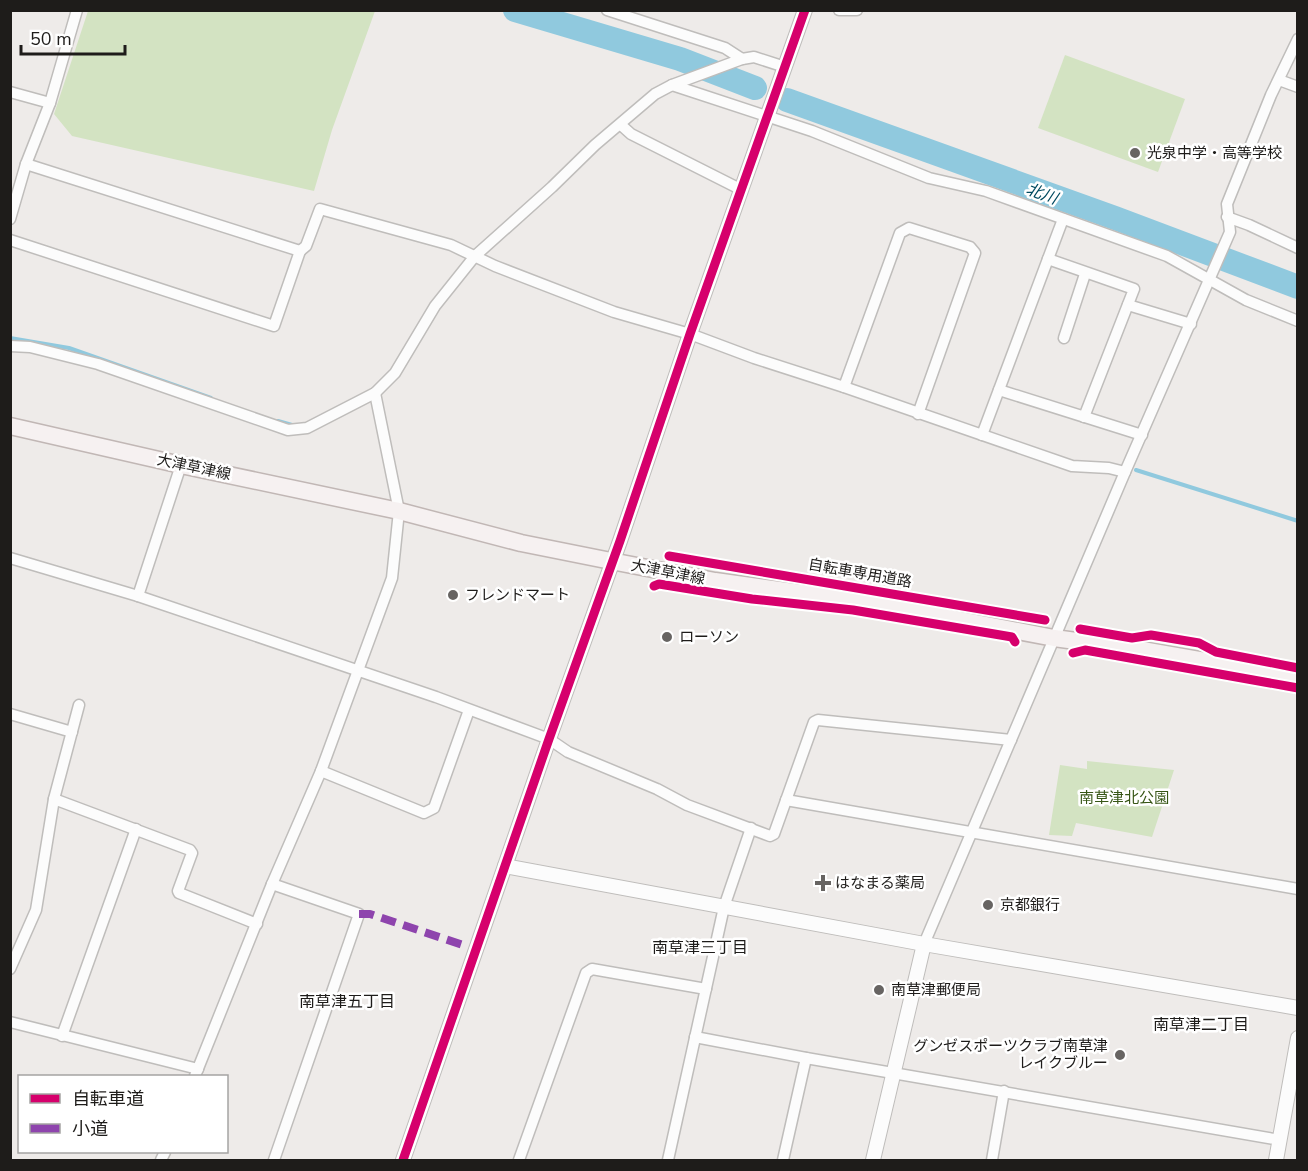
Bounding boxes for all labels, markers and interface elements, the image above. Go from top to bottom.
scale bar [21,18,124,56]
text: 50 m [30,27,72,51]
place label: 光泉中学・高等学校 [1147,143,1282,163]
marker: 光泉中学・高等学校 [1128,146,1142,160]
water label: 北川 [1023,178,1062,210]
street label: 大津草津線 [155,449,233,485]
street label: 自転車専用道路 [807,554,913,592]
street label: 大津草津線 [629,555,707,589]
place label: フレンドマート [465,585,570,605]
marker: フレンドマート [446,588,460,602]
place label: ローソン [679,627,739,647]
marker: ローソン [660,630,674,644]
park label: 南草津北公園 [1079,788,1169,808]
place label: はなまる薬局 [835,873,925,893]
marker: はなまる薬局 [816,876,830,890]
place label: 京都銀行 [1000,895,1060,915]
marker: 京都銀行 [981,898,995,912]
district label: 南草津三丁目 [652,937,748,959]
place label: 南草津郵便局 [891,980,981,1000]
marker: 南草津郵便局 [872,983,886,997]
district label: 南草津五丁目 [299,991,395,1013]
district label: 南草津二丁目 [1153,1014,1249,1036]
place label: グンゼスポーツクラブ南草津 レイクブルー [913,1036,1108,1073]
marker: グンゼスポーツクラブ南草津 レイクブルー [1113,1048,1127,1062]
legend [18,1075,228,1153]
text: 自転車道 [72,1087,144,1111]
text: 小道 [72,1117,108,1141]

